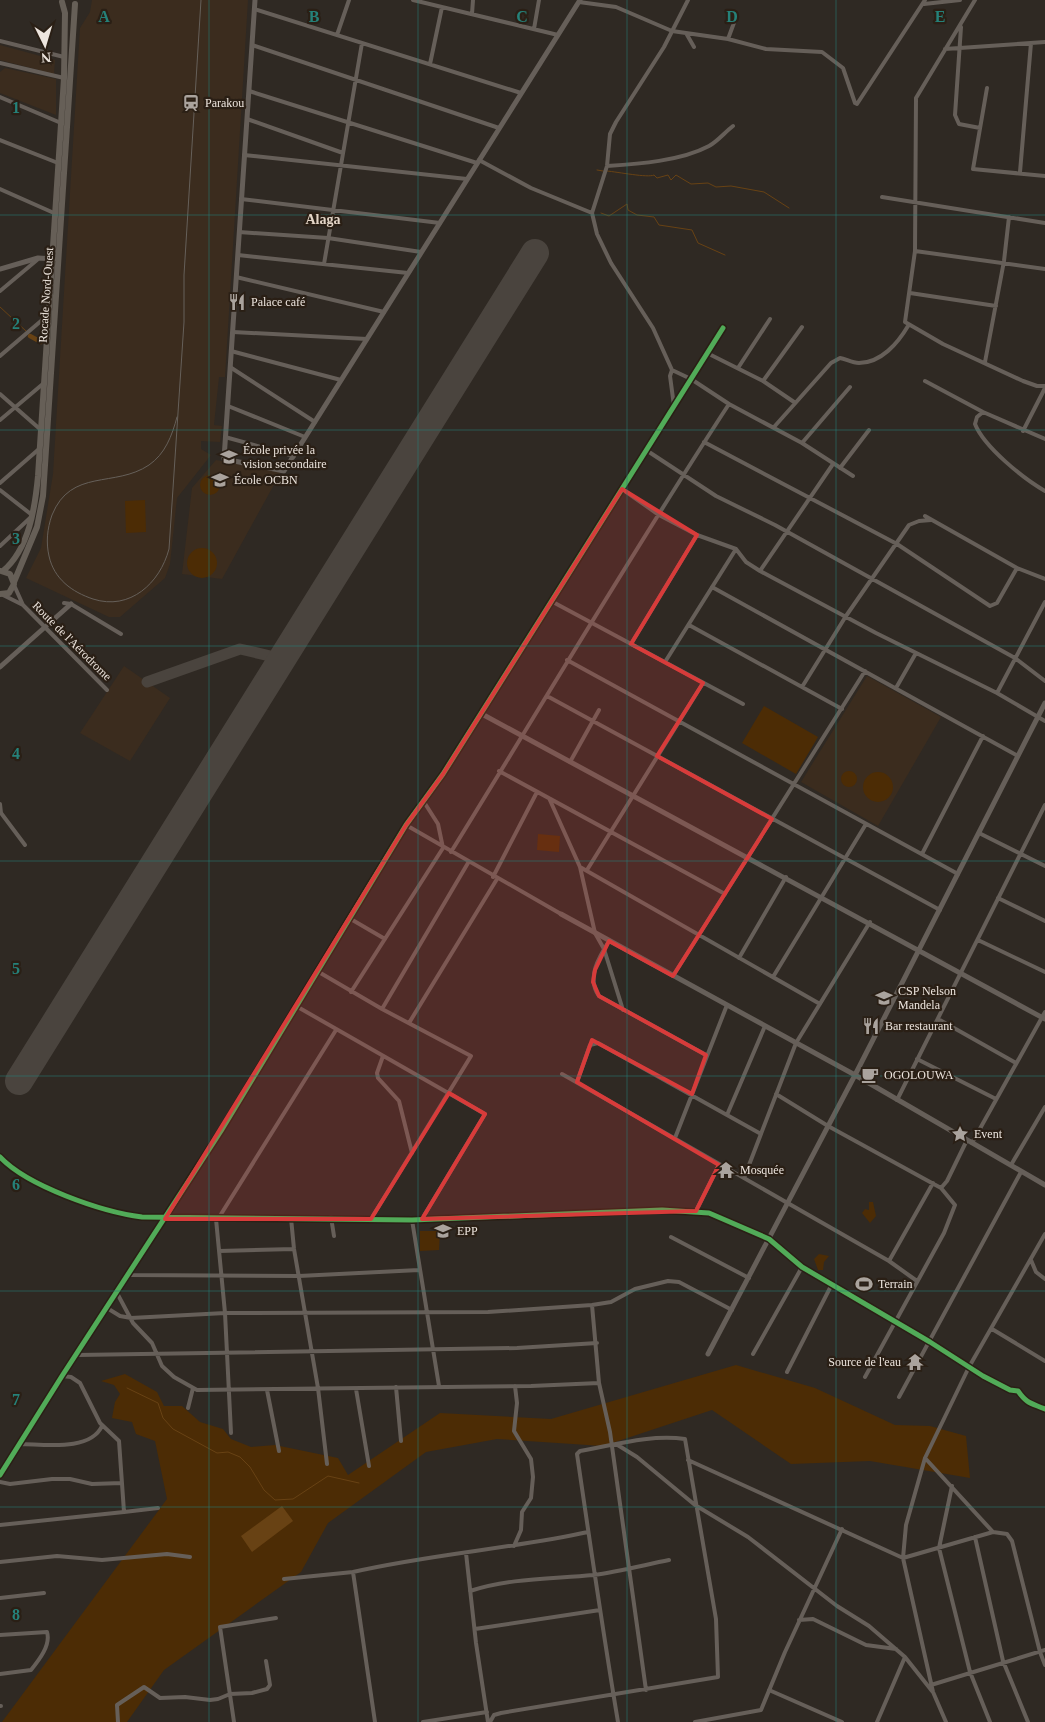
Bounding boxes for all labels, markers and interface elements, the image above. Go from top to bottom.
text: A [98,8,110,25]
text: B [309,8,320,25]
text: C [516,8,528,25]
text: D [726,8,738,25]
text: E [935,8,945,25]
north arrow [20,20,70,70]
text: N [40,50,52,65]
station icon: Parakou [181,93,201,113]
place label: Parakou [205,96,244,110]
text: 1 [12,99,20,116]
district label: Alaga [306,212,341,227]
street label: Rocade Nord-Ouest [36,246,56,343]
restaurant icon: Palace café [227,292,247,312]
place label: Palace café [251,295,305,309]
text: 2 [12,315,20,332]
place label: École privée la vision secondaire [243,443,327,471]
school or university icon: École privée la vision secondaire [219,447,239,467]
school or university icon: École OCBN [210,470,230,490]
place label: École OCBN [234,473,298,487]
text: 3 [12,530,20,547]
street label: Route de l'Aérodrome [30,599,114,683]
text: 4 [12,745,20,762]
text: 5 [12,960,20,977]
place label: CSP Nelson Mandela [898,984,956,1012]
school or university icon: CSP Nelson Mandela [874,988,894,1008]
restaurant icon: Bar restaurant [861,1016,881,1036]
place label: Bar restaurant [885,1019,953,1033]
cafe icon: OGOLOUWA [860,1065,880,1085]
place label: OGOLOUWA [884,1068,954,1082]
place icon: Event [950,1124,970,1144]
place label: Event [974,1127,1003,1141]
temple icon: Mosquée [716,1160,736,1180]
place label: Mosquée [740,1163,784,1177]
text: 6 [12,1176,20,1193]
school or university icon: EPP [433,1221,453,1241]
place label: EPP [457,1224,478,1238]
sports icon: Terrain [854,1274,874,1294]
place label: Terrain [878,1277,912,1291]
temple icon: Source de l'eau [905,1352,925,1372]
place label: Source de l'eau [828,1355,901,1369]
text: 7 [12,1391,20,1408]
text: 8 [12,1606,20,1623]

